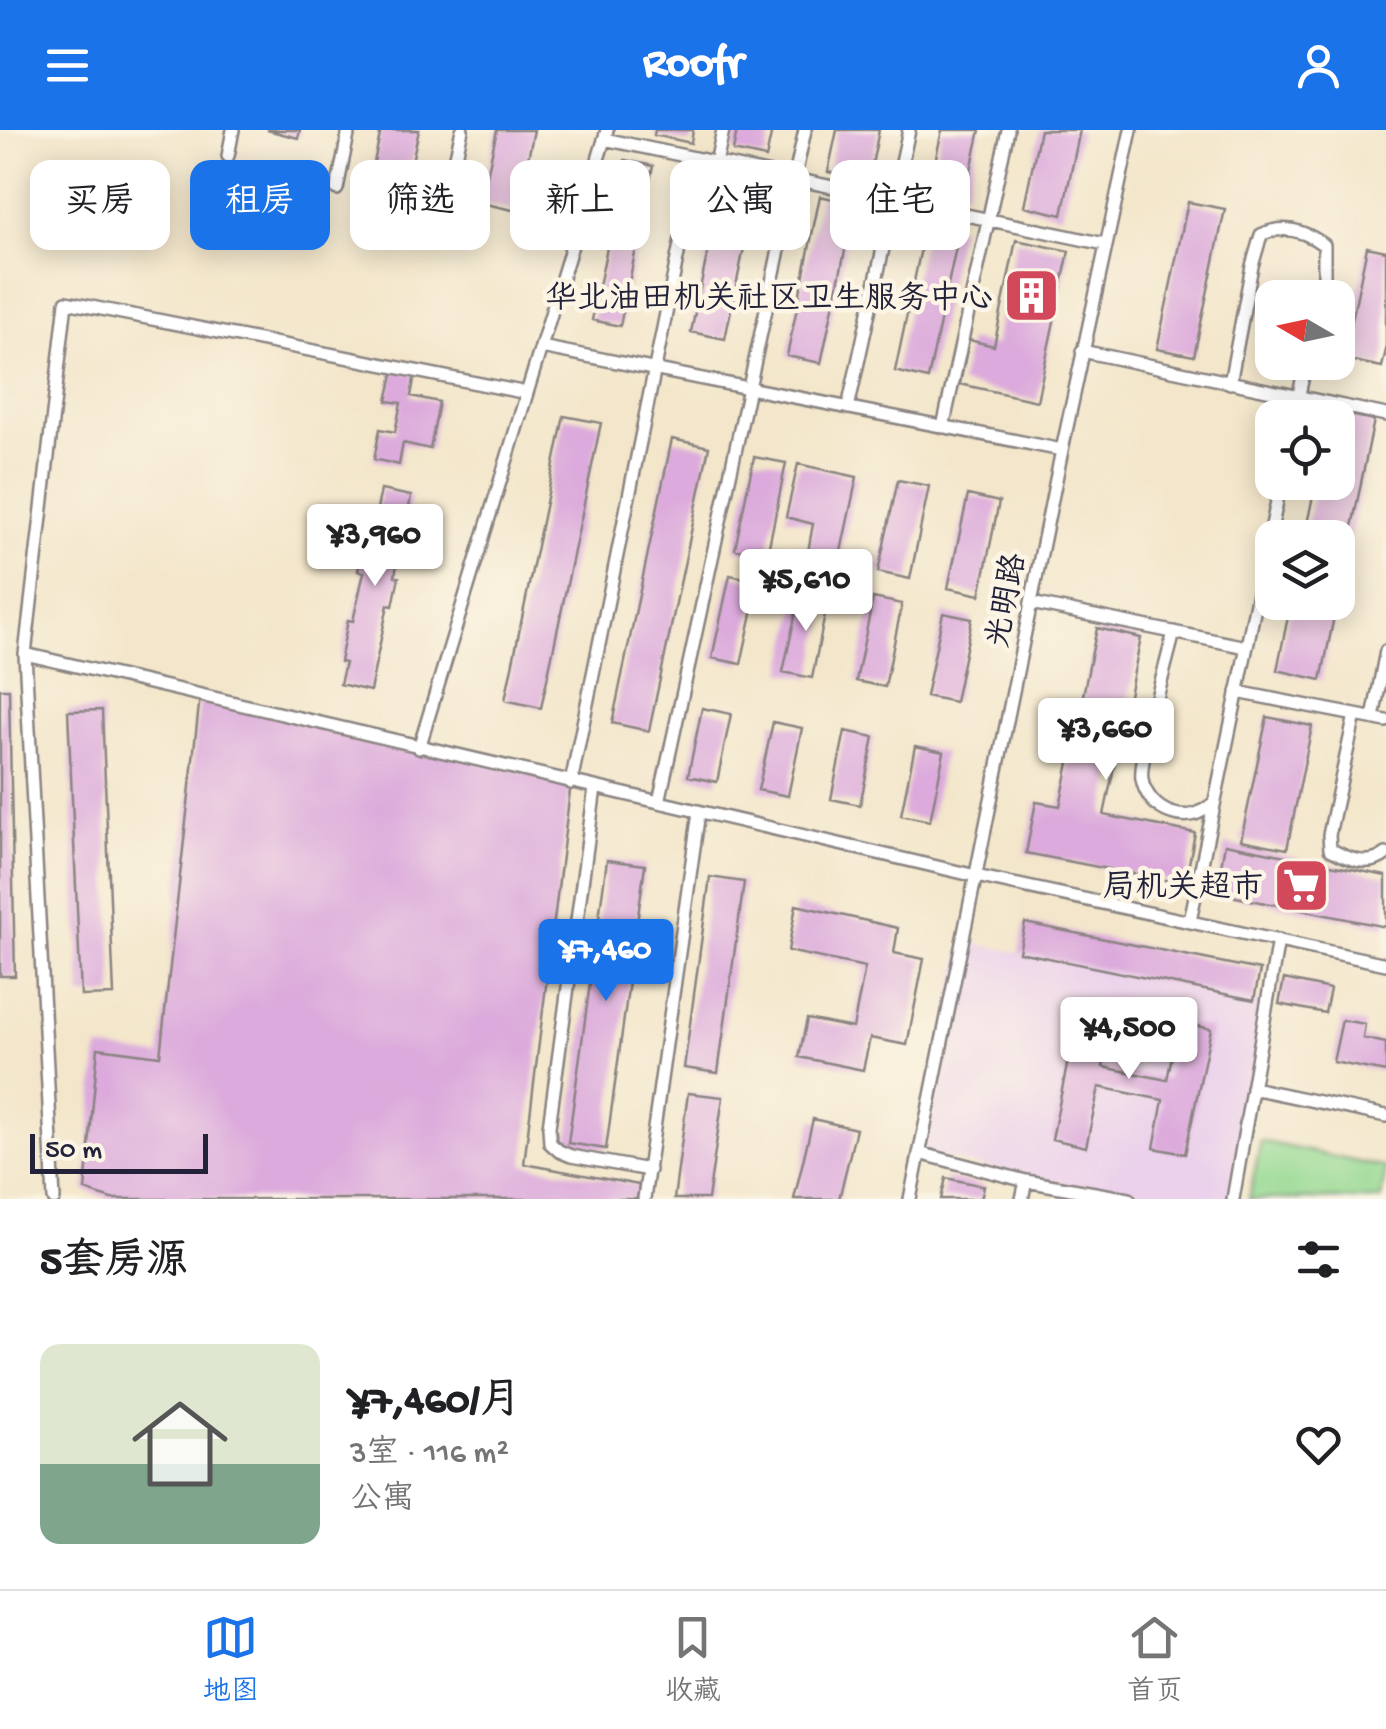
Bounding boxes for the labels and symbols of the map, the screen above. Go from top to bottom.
building icon: 华北油田机关社区卫生服务中心 [1002,266,1062,326]
place label: 华北油田机关社区卫生服务中心 [545,280,993,320]
north arrow [1255,280,1355,380]
pin: ¥3,960 [294,504,456,589]
pin: ¥5,610 [725,549,887,634]
street label: 光明路 [979,550,1037,652]
pin: ¥3,660 [1025,698,1187,783]
supermarket icon: 局机关超市 [1272,855,1332,915]
place label: 局机关超市 [1103,869,1263,909]
pin: ¥7,460 [525,919,687,1004]
pin: ¥4,500 [1048,997,1210,1082]
scale bar [30,1129,208,1174]

